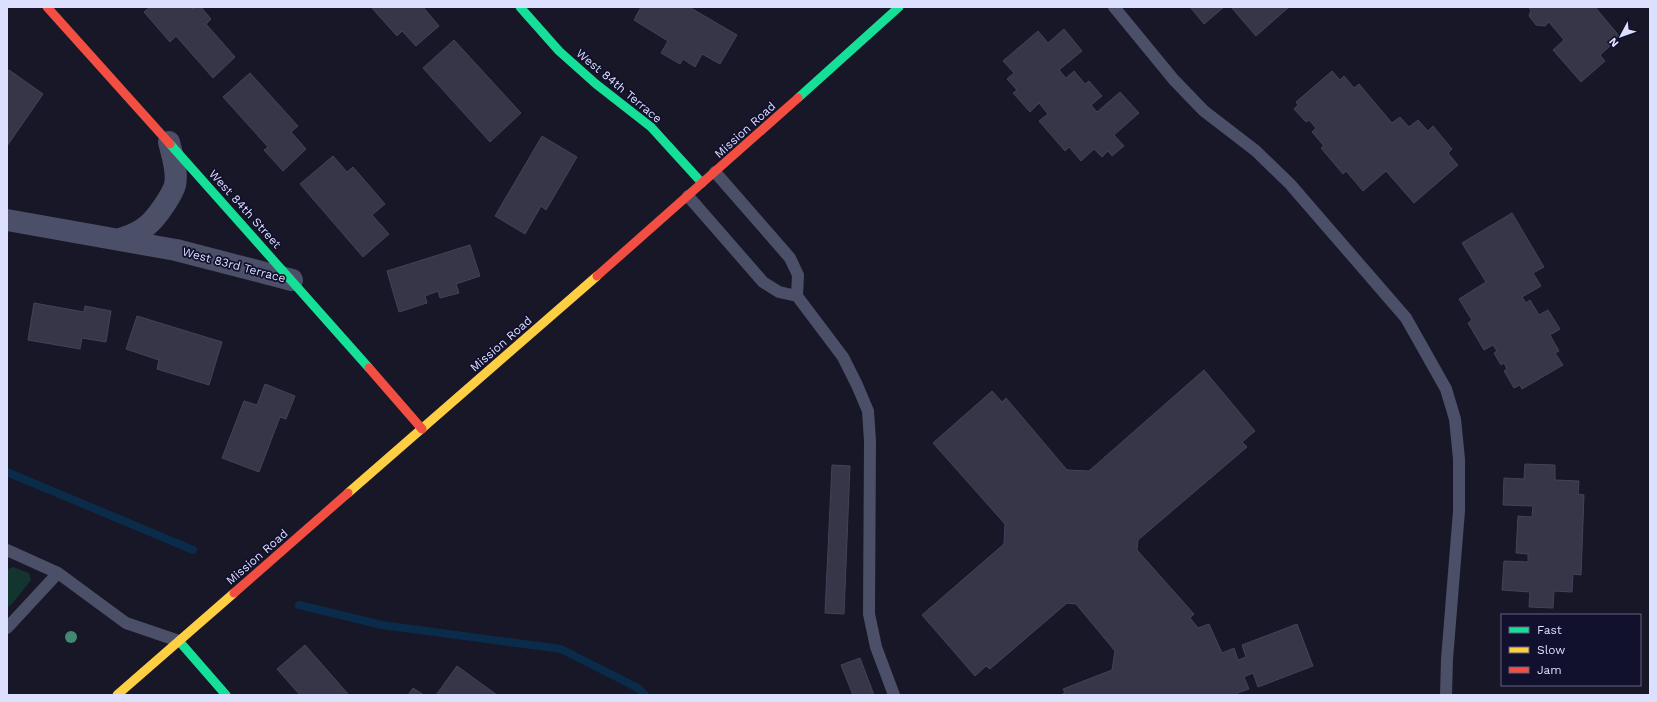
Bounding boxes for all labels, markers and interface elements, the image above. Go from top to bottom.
north arrow [1601,16,1641,56]
text: N [1606,35,1621,50]
street label: West 84th Terrace [573,46,665,126]
street label: Mission Road [712,99,778,161]
street label: West 84th Street [206,167,284,251]
street label: West 83rd Terrace [181,244,287,286]
street label: Mission Road [467,313,535,375]
street label: Mission Road [223,526,291,588]
legend [1501,614,1641,686]
text: Fast [1537,623,1562,637]
text: Slow [1537,643,1565,657]
text: Jam [1537,663,1562,677]

